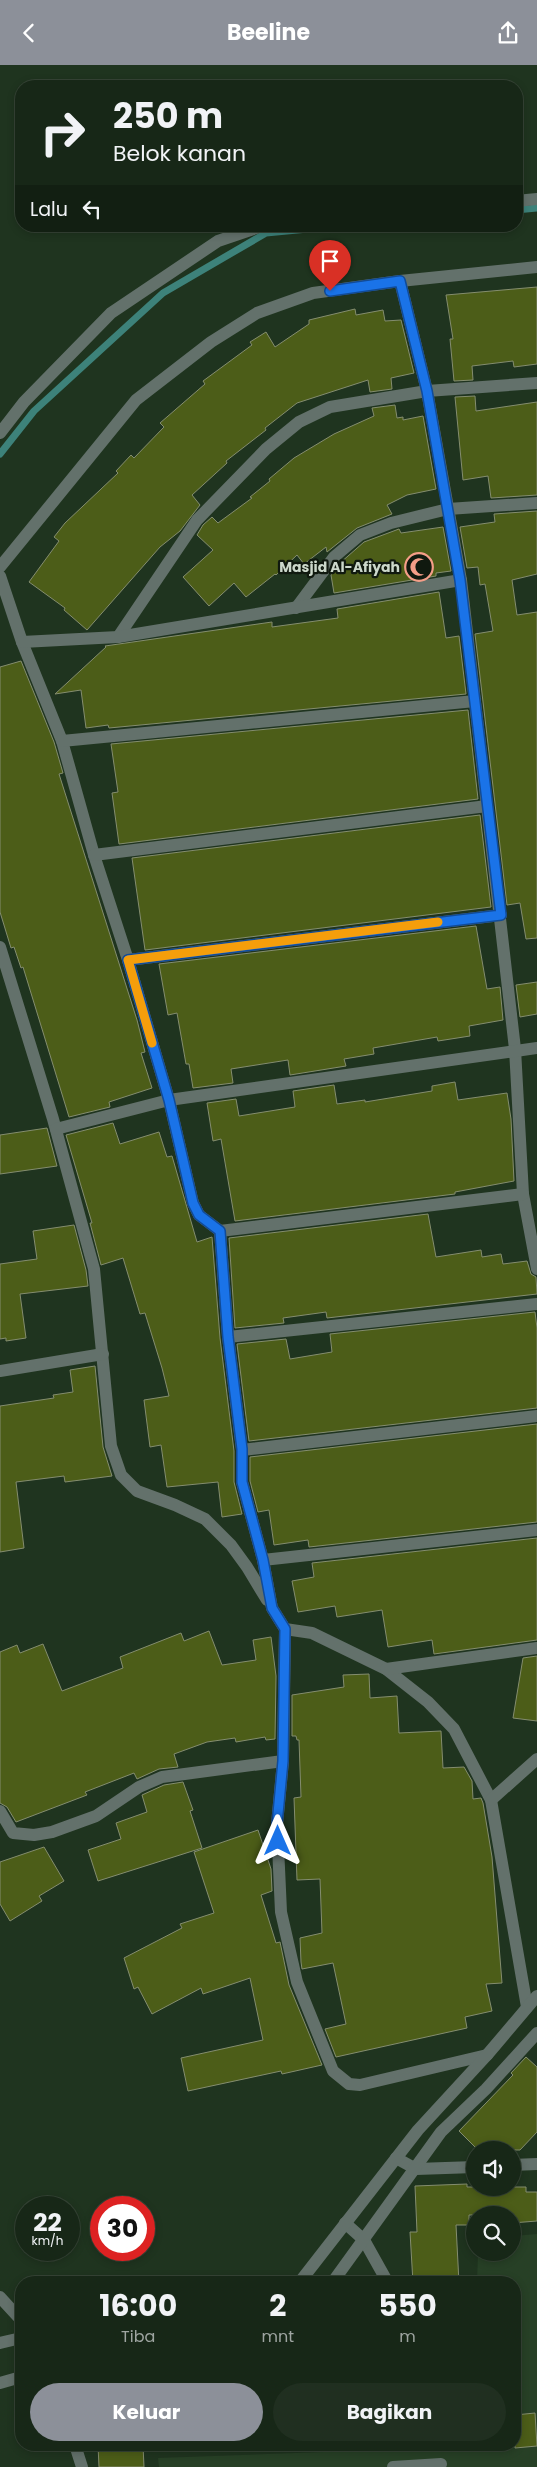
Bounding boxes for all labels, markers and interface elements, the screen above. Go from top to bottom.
text: Beeline [227,17,310,48]
icon: back [15,19,43,47]
icon: share [494,19,522,47]
text: 250 m [113,91,223,140]
icon: right [30,100,95,165]
text: Belok kanan [113,138,246,169]
icon: left [78,195,106,223]
text: Lalu [30,196,68,223]
pin [309,240,351,291]
icon: arrive [316,247,344,275]
mosque icon: Masjid Al-Afiyah [404,552,434,582]
place label: Masjid Al-Afiyah [279,557,400,577]
position arrow [251,1814,303,1866]
map controls [466,2141,521,2261]
button: sound [466,2141,521,2196]
speed limit sign: 30 [90,2196,155,2261]
text: 22 [33,2205,62,2240]
button: search [466,2206,521,2261]
text: km/h [32,2232,63,2249]
text: 16:00 [99,2284,177,2327]
text: 2 [269,2284,286,2327]
text: 550 [378,2284,437,2327]
text: Tiba [121,2325,155,2348]
text: mnt [261,2325,294,2348]
text: m [399,2325,416,2348]
button: Keluar [30,2383,263,2441]
button: Bagikan [273,2383,506,2441]

